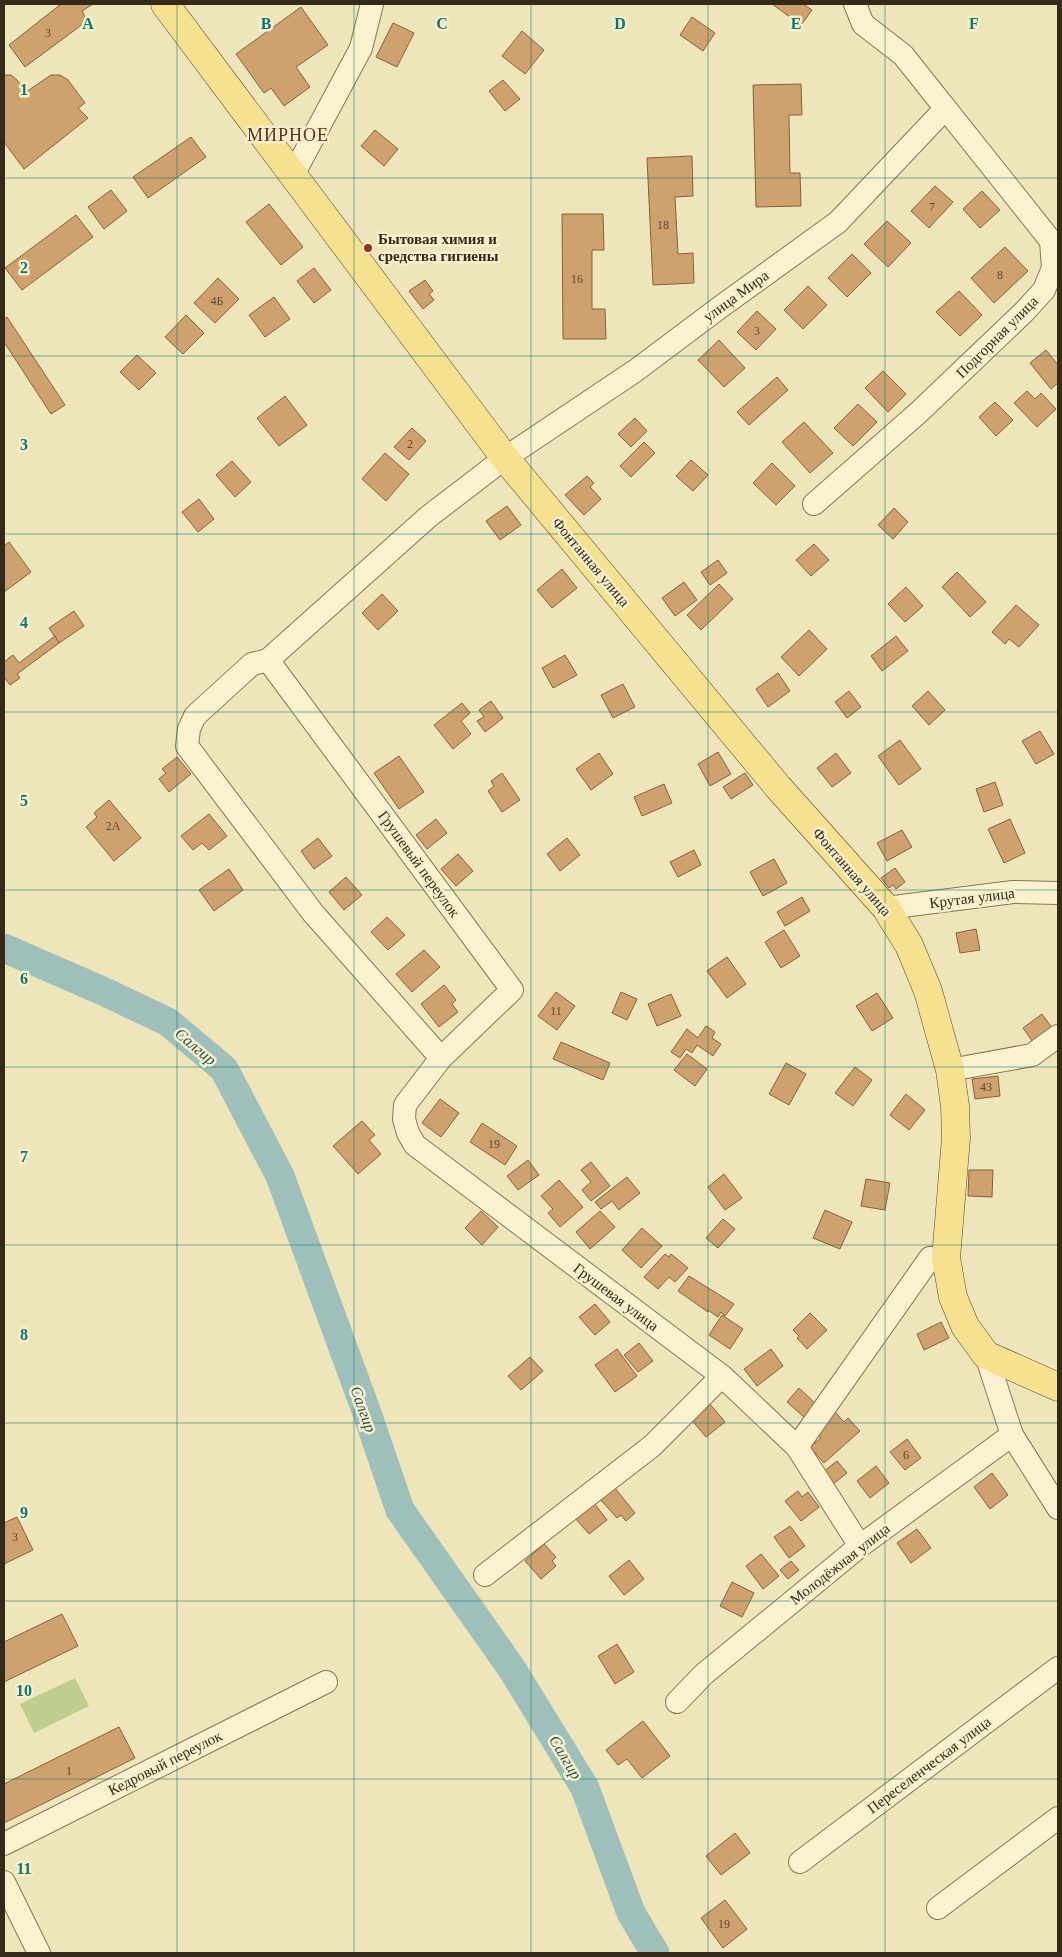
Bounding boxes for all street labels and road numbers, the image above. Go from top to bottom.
street label: улица Мира [700,267,772,325]
street label: Подгорная улица [953,293,1041,381]
street label: Фонтанная улица [549,514,633,610]
street label: Грушевый переулок [375,808,463,921]
street label: Фонтанная улица [809,825,895,919]
street label: Крутая улица [928,885,1016,911]
street label: Грушевая улица [570,1260,662,1334]
street label: Молодёжная улица [787,1520,893,1608]
street label: Переселенческая улица [864,1713,994,1817]
street label: Кедровый переулок [106,1727,225,1799]

